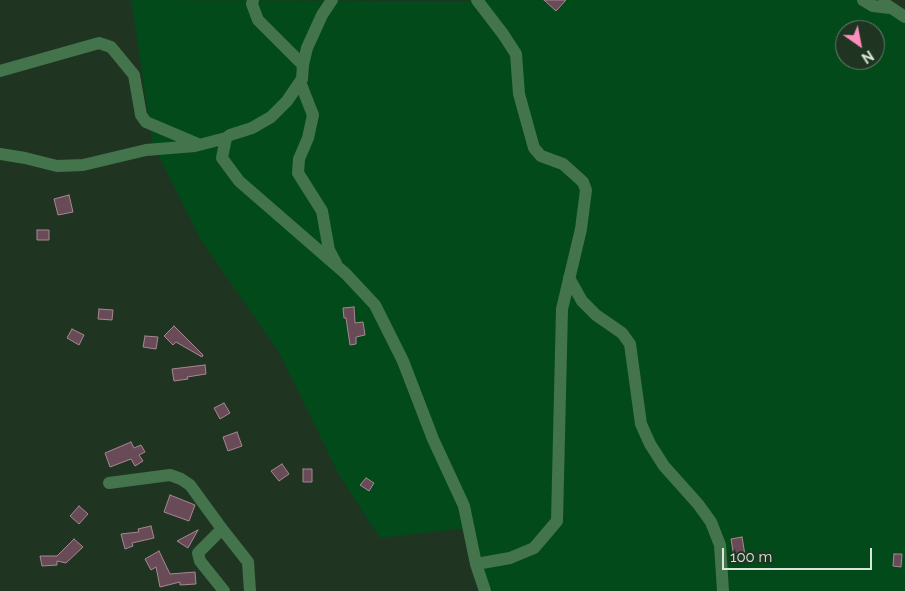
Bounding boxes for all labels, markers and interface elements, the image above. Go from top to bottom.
north arrow [835,20,885,70]
text: N [859,47,876,66]
scale bar [725,538,875,570]
text: 100 m [730,548,772,566]

